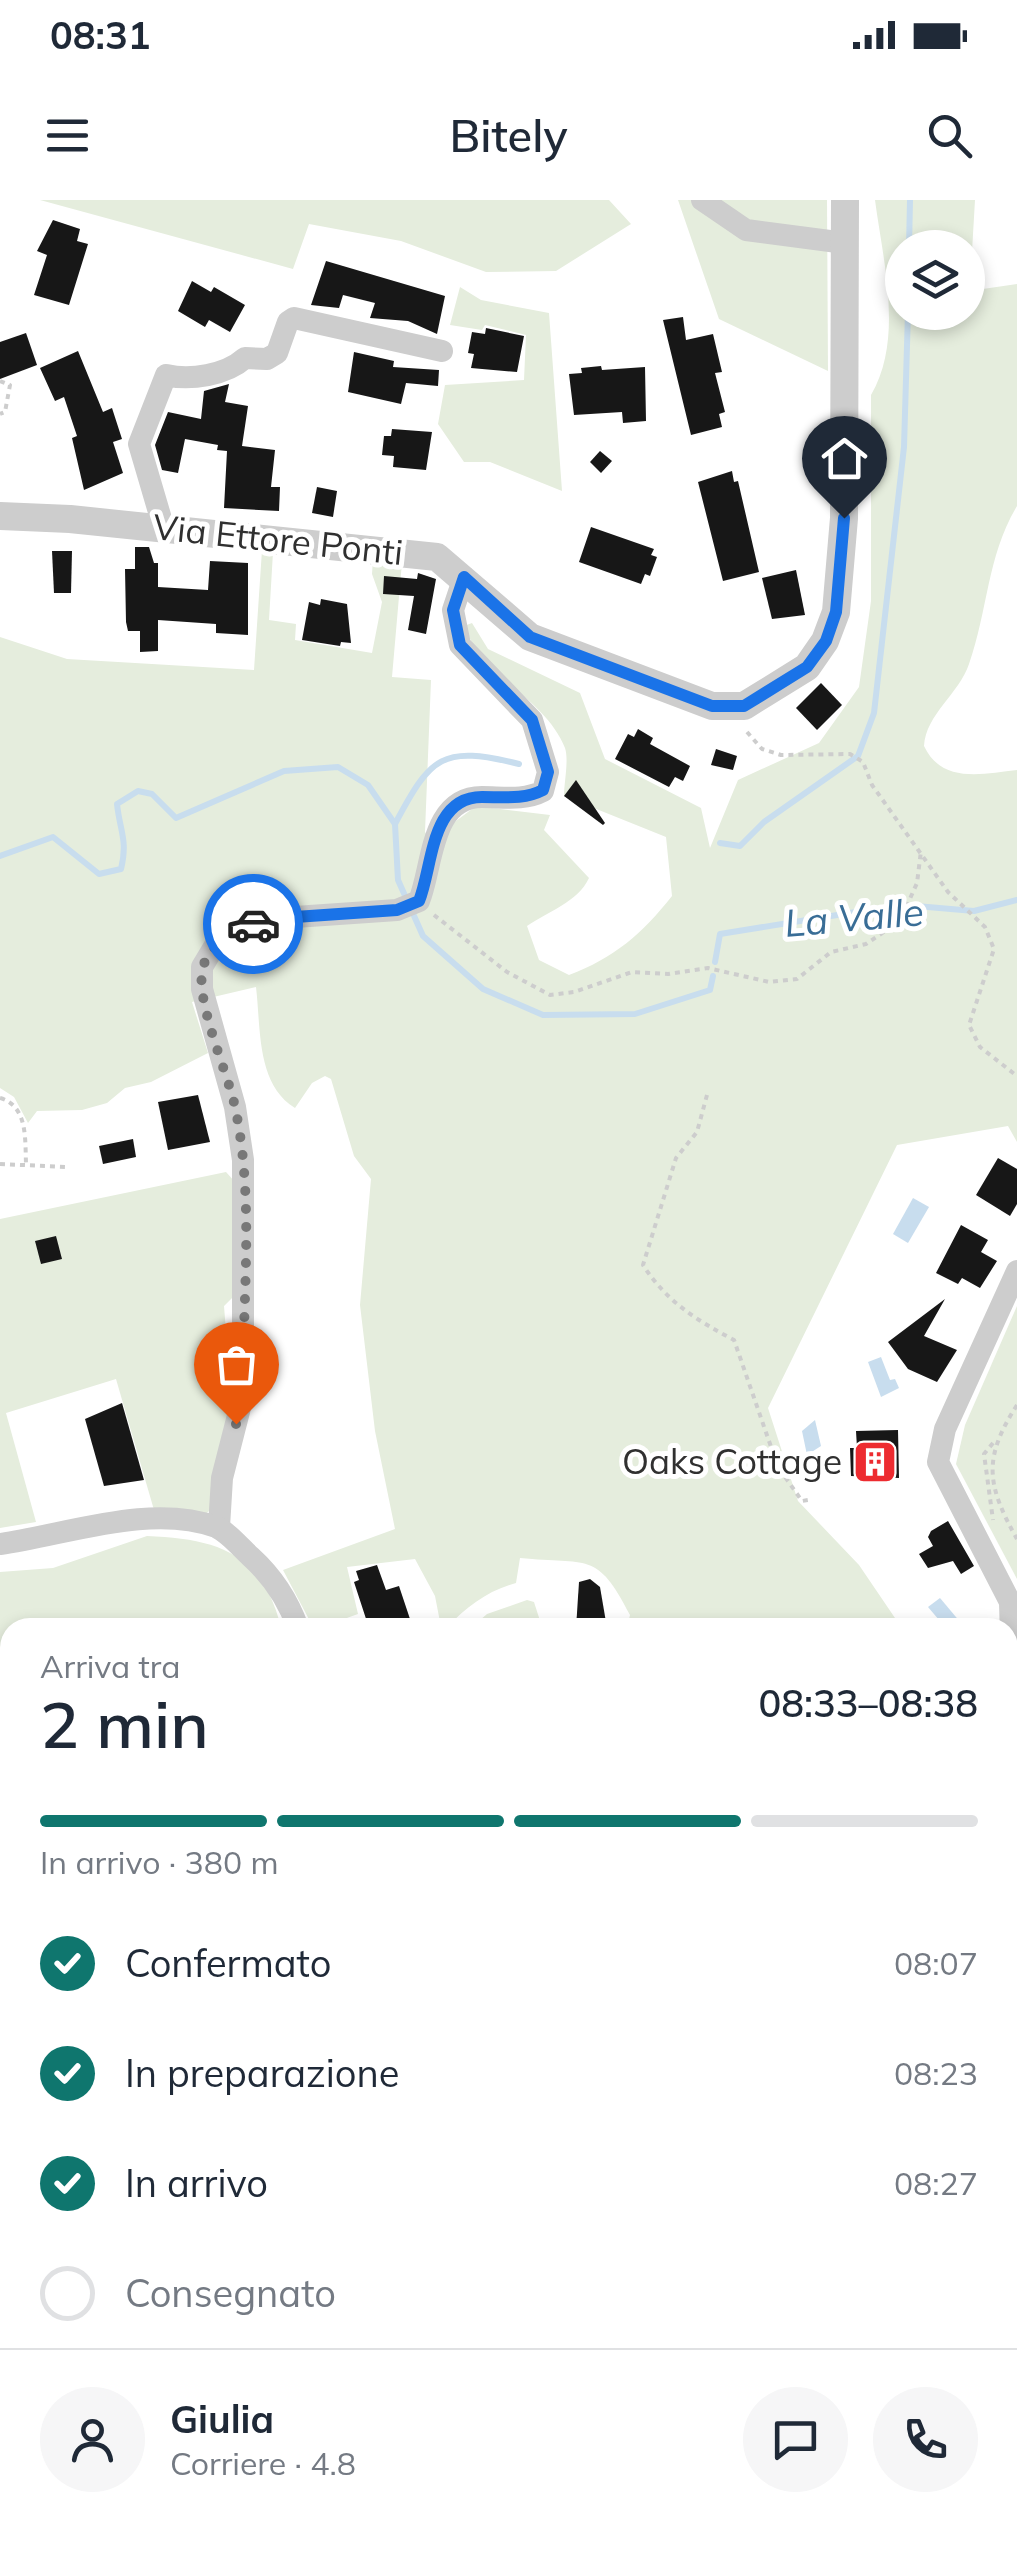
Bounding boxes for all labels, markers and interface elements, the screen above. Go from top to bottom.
text: 08:31 [50,11,151,59]
text: Bitely [449,107,568,163]
icon: menu [40,108,95,163]
icon: search [922,108,977,163]
map controls [885,230,985,330]
button: layers [885,230,985,330]
pin [802,416,887,519]
icon: home [817,431,872,486]
street label: Via Ettore Ponti [151,504,405,574]
courier [203,874,303,974]
water label: La Valle [782,887,925,947]
icon: car [226,897,281,952]
pin [194,1322,279,1425]
icon: bag [209,1337,264,1392]
place label: Oaks Cottage [622,1439,842,1483]
building icon: Oaks Cottage [852,1439,898,1485]
text: Arriva tra [40,1646,180,1686]
text: 08:33–08:38 [758,1679,978,1727]
text: 2 min [40,1683,209,1764]
text: In arrivo · 380 m [40,1842,279,1882]
icon: check [40,1936,95,1991]
text: Confermato [125,1939,331,1987]
text: 08:07 [894,1943,978,1983]
icon: check [40,2046,95,2101]
text: In preparazione [125,2049,399,2097]
text: 08:23 [894,2053,978,2093]
icon: check [40,2156,95,2211]
text: In arrivo [125,2159,268,2207]
text: 08:27 [894,2163,978,2203]
text: Consegnato [125,2269,336,2317]
button: person [40,2387,145,2492]
button: chat [743,2387,848,2492]
button: phone [873,2387,978,2492]
text: Giulia [170,2395,274,2443]
text: Corriere · 4.8 [170,2443,356,2483]

